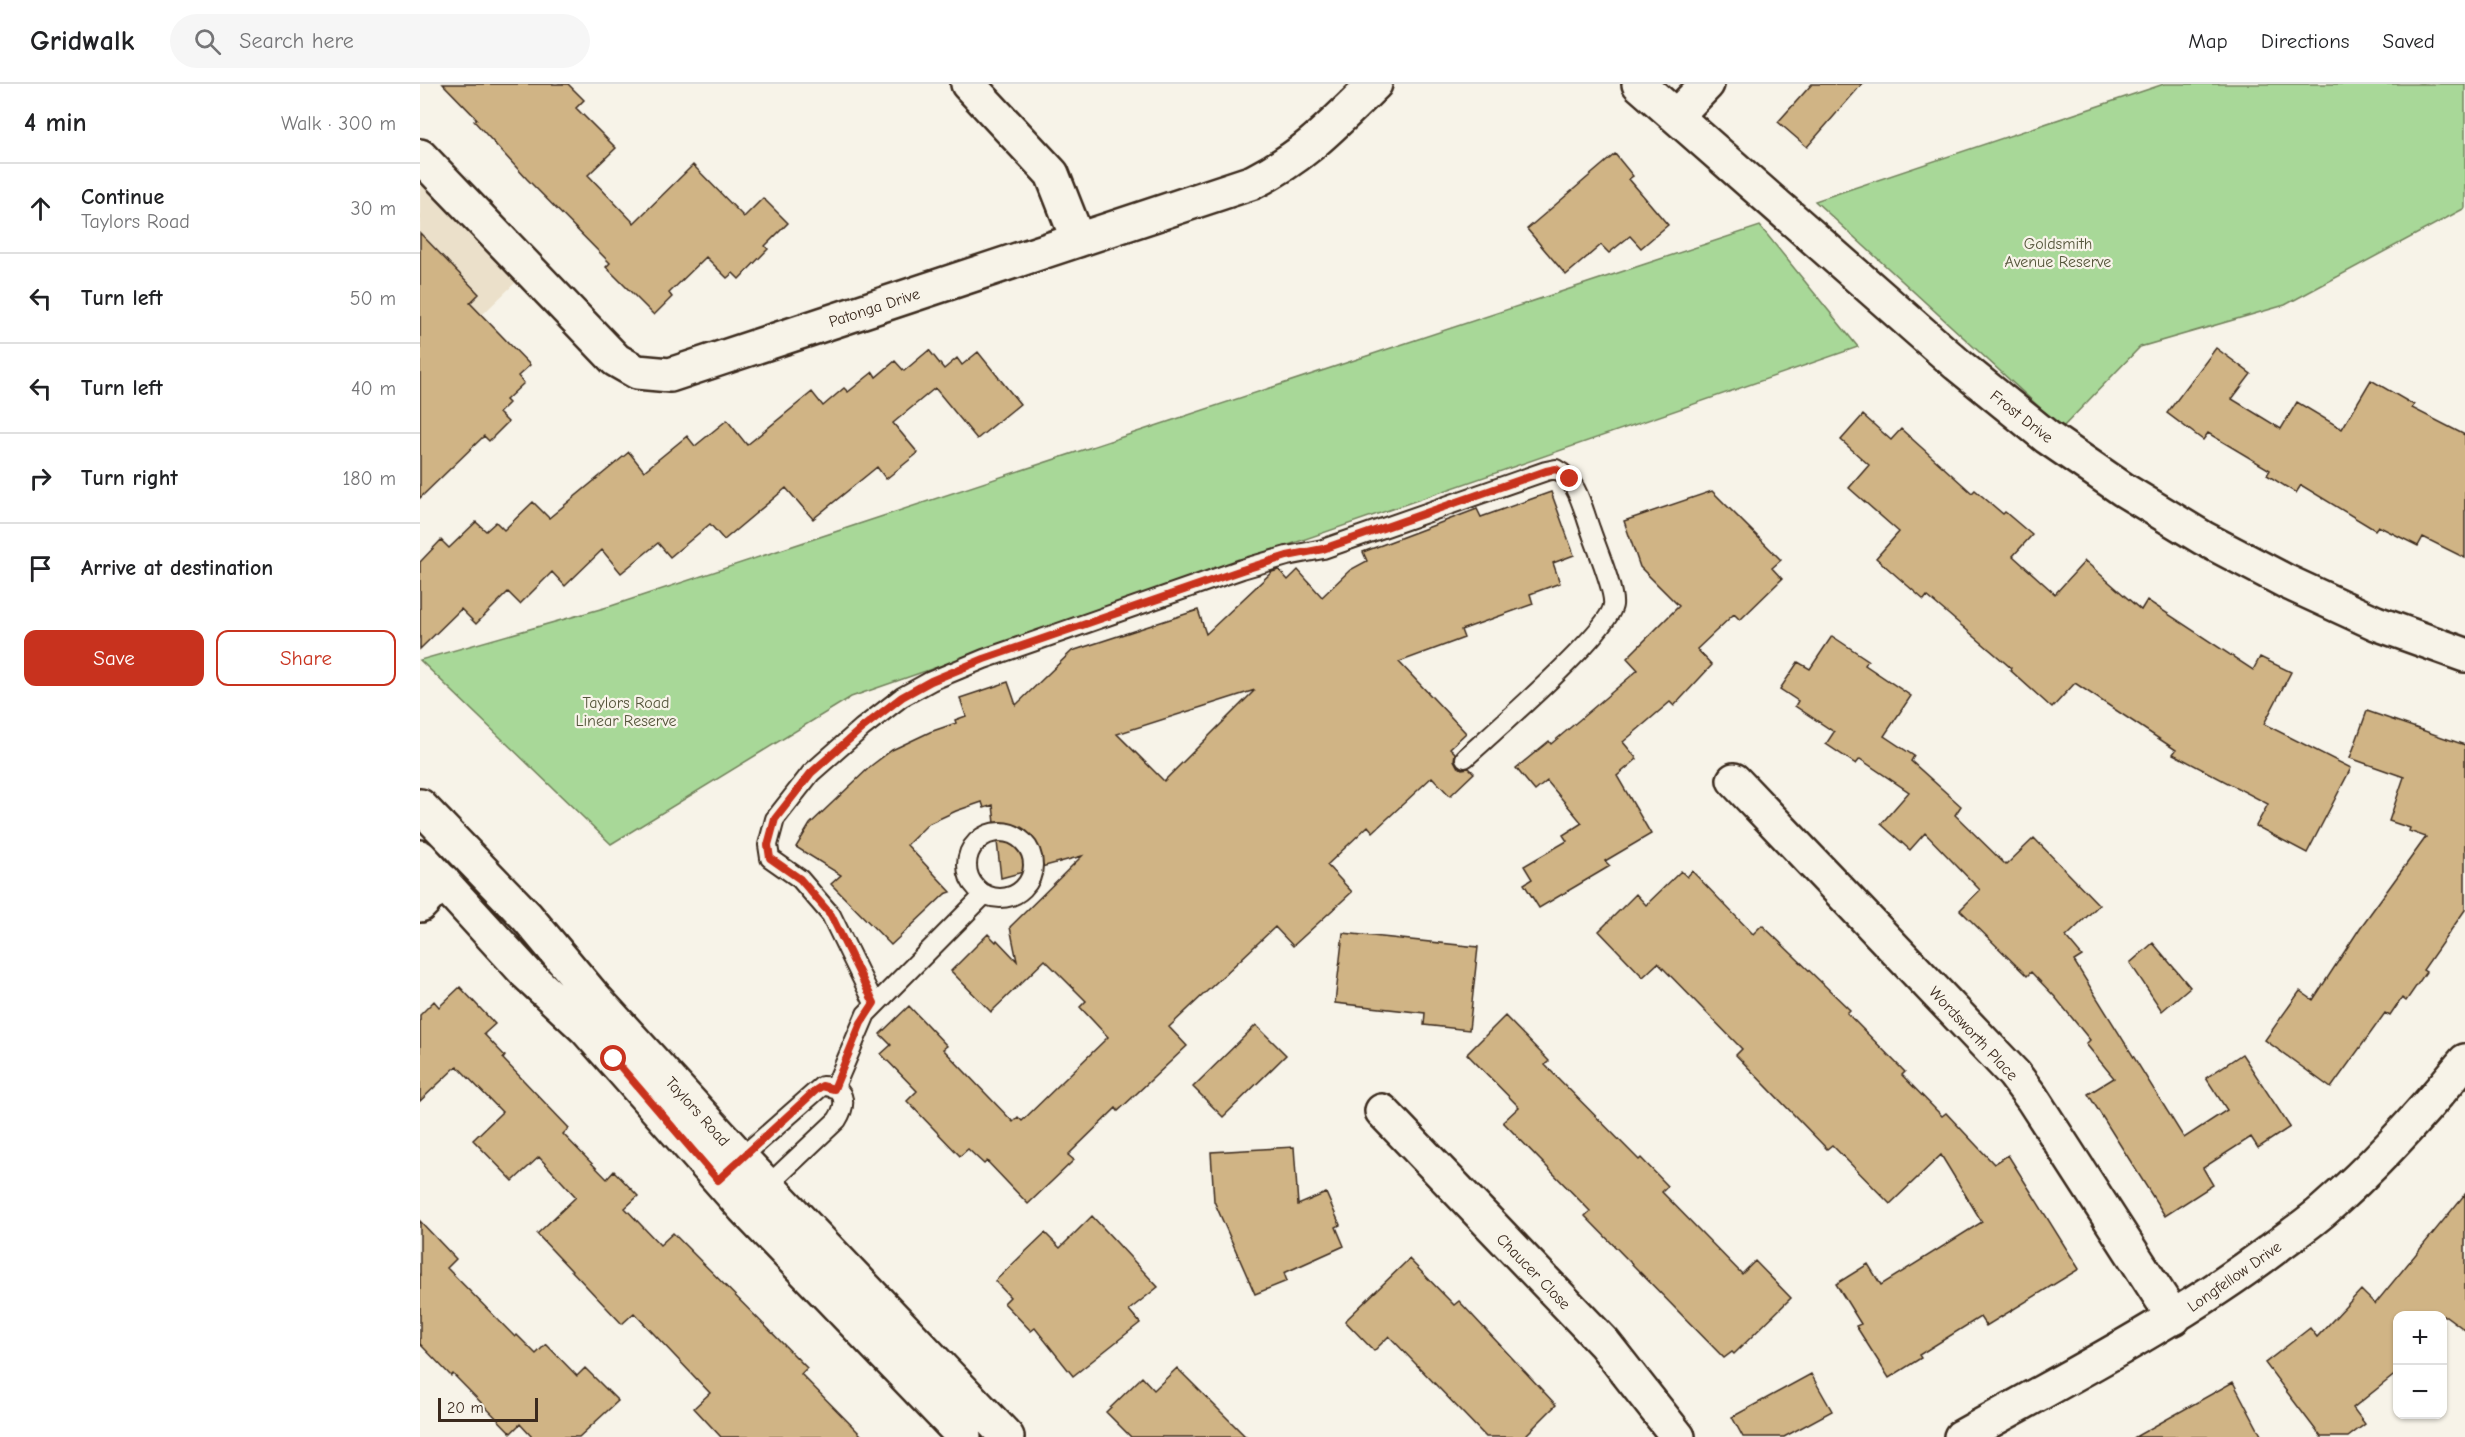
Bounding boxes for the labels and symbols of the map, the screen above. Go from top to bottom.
park label: Goldsmith Avenue Reserve [2005,235,2111,271]
street label: Patonga Drive [827,285,922,331]
street label: Frost Drive [1986,387,2056,447]
route end [1556,465,1582,491]
park label: Taylors Road Linear Reserve [575,694,677,730]
street label: Wordsworth Place [1925,983,2021,1084]
route start [600,1045,626,1071]
street label: Taylors Road [661,1073,733,1150]
street label: Chaucer Close [1493,1230,1574,1313]
street label: Longfellow Drive [2184,1238,2285,1316]
scale bar [438,1395,538,1422]

